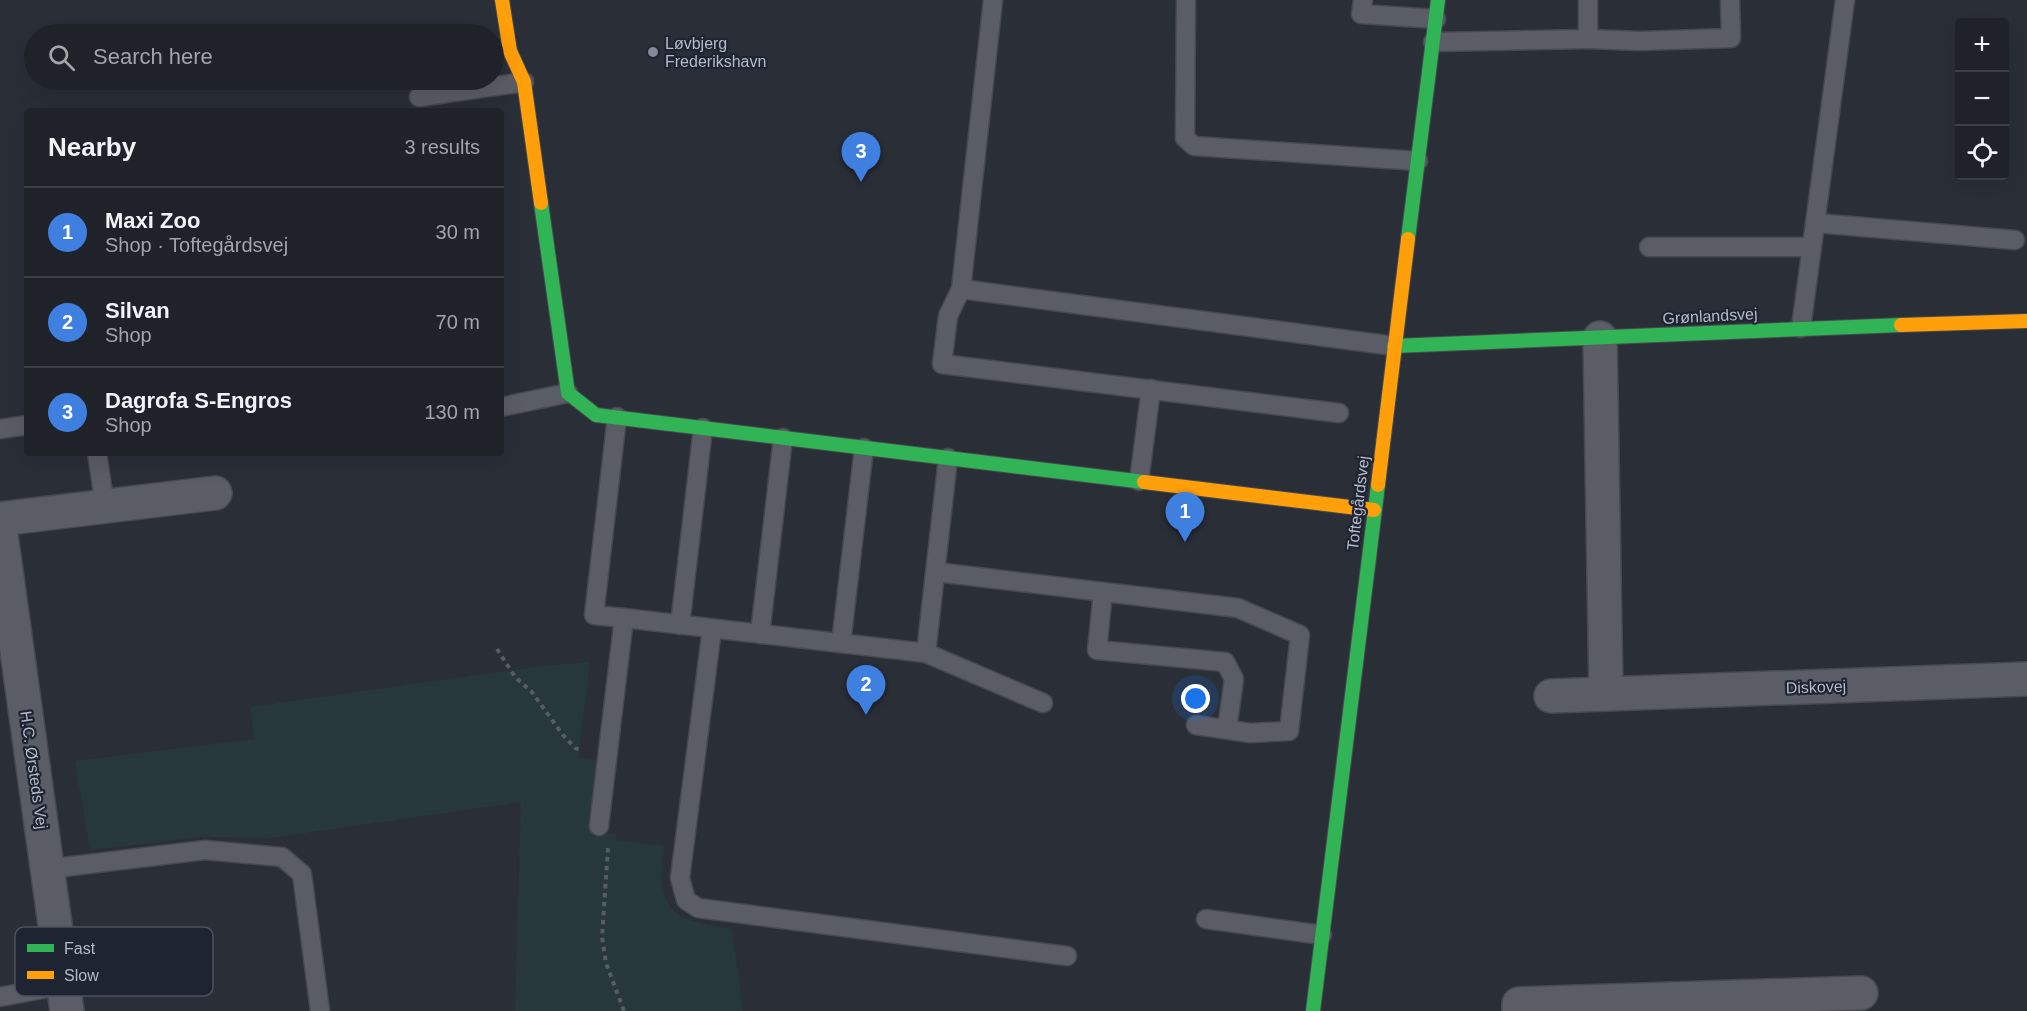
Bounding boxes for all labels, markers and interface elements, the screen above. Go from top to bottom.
map controls [1955,18,2009,180]
button: + [1955,18,2009,72]
search box [24,24,504,90]
place label: Løvbjerg Frederikshavn [665,35,766,70]
icon: search [45,41,78,74]
text: Search here [93,44,213,69]
marker: Løvbjerg Frederikshavn [646,45,660,59]
button: − [1955,72,2009,126]
button: locate [1955,126,2009,180]
text: Nearby [48,132,136,162]
pin: 3 [842,132,880,182]
text: 3 results [404,136,480,158]
text: Maxi Zoo [105,208,200,233]
text: 1 [62,221,73,243]
text: 30 m [436,221,480,243]
text: Shop · Toftegårdsvej [105,234,288,256]
text: Silvan [105,298,170,323]
street label: Grønlandsvej [1662,305,1758,327]
text: 2 [62,311,73,333]
text: 70 m [436,311,480,333]
text: Shop [105,324,152,346]
text: Dagrofa S-Engros [105,388,292,413]
text: 3 [62,401,73,423]
text: 130 m [424,401,480,423]
text: Shop [105,414,152,436]
street label: Toftegårdsvej [1344,455,1372,551]
pin: 1 [1166,492,1204,542]
pin: 2 [846,666,886,715]
street label: Diskovej [1785,677,1847,697]
your location [1181,684,1210,713]
street label: H.C. Ørsteds Vej [17,710,51,830]
legend [15,927,213,996]
text: Fast [64,940,96,957]
text: Slow [64,967,99,984]

